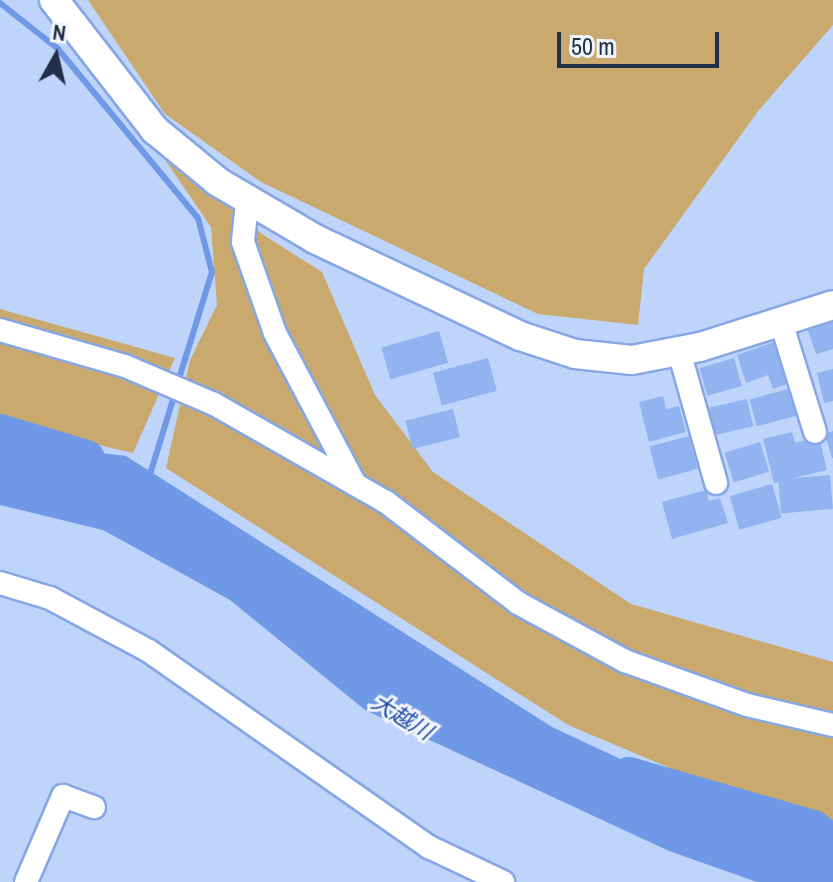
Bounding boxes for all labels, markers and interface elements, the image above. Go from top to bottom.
north arrow [16,16,96,96]
text: N [51,16,68,48]
scale bar [561,16,723,66]
text: 50 m [571,30,615,62]
water label: 大越川 [367,689,437,745]

